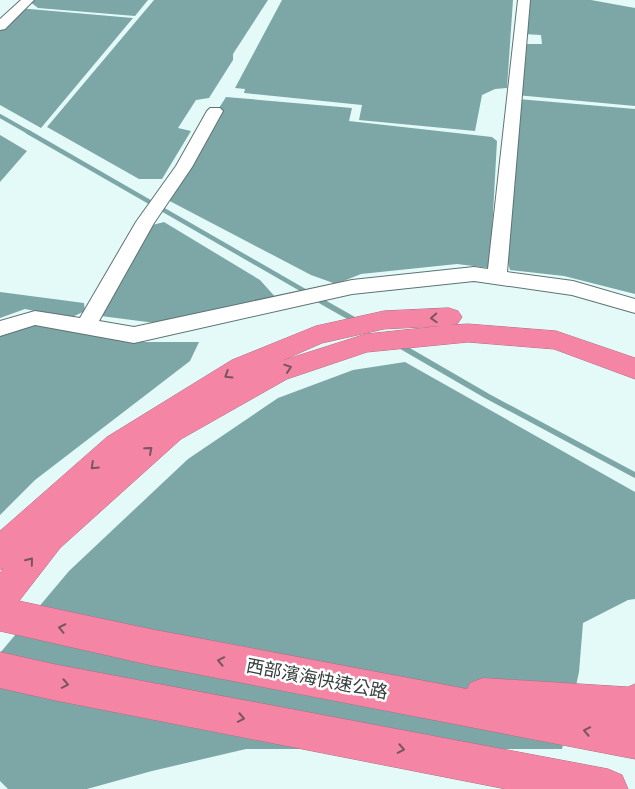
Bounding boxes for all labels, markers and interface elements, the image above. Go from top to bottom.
one-way arrow [430,313,438,323]
one-way arrow [284,364,292,374]
one-way arrow [224,369,233,379]
one-way arrow [143,447,152,456]
one-way arrow [90,460,99,469]
one-way arrow [25,558,33,567]
one-way arrow [58,623,67,634]
street label: 西部濱海快速公路 [244,655,390,703]
one-way arrow [217,656,226,666]
one-way arrow [60,679,69,689]
one-way arrow [237,713,246,723]
one-way arrow [583,726,592,737]
one-way arrow [396,743,405,754]

